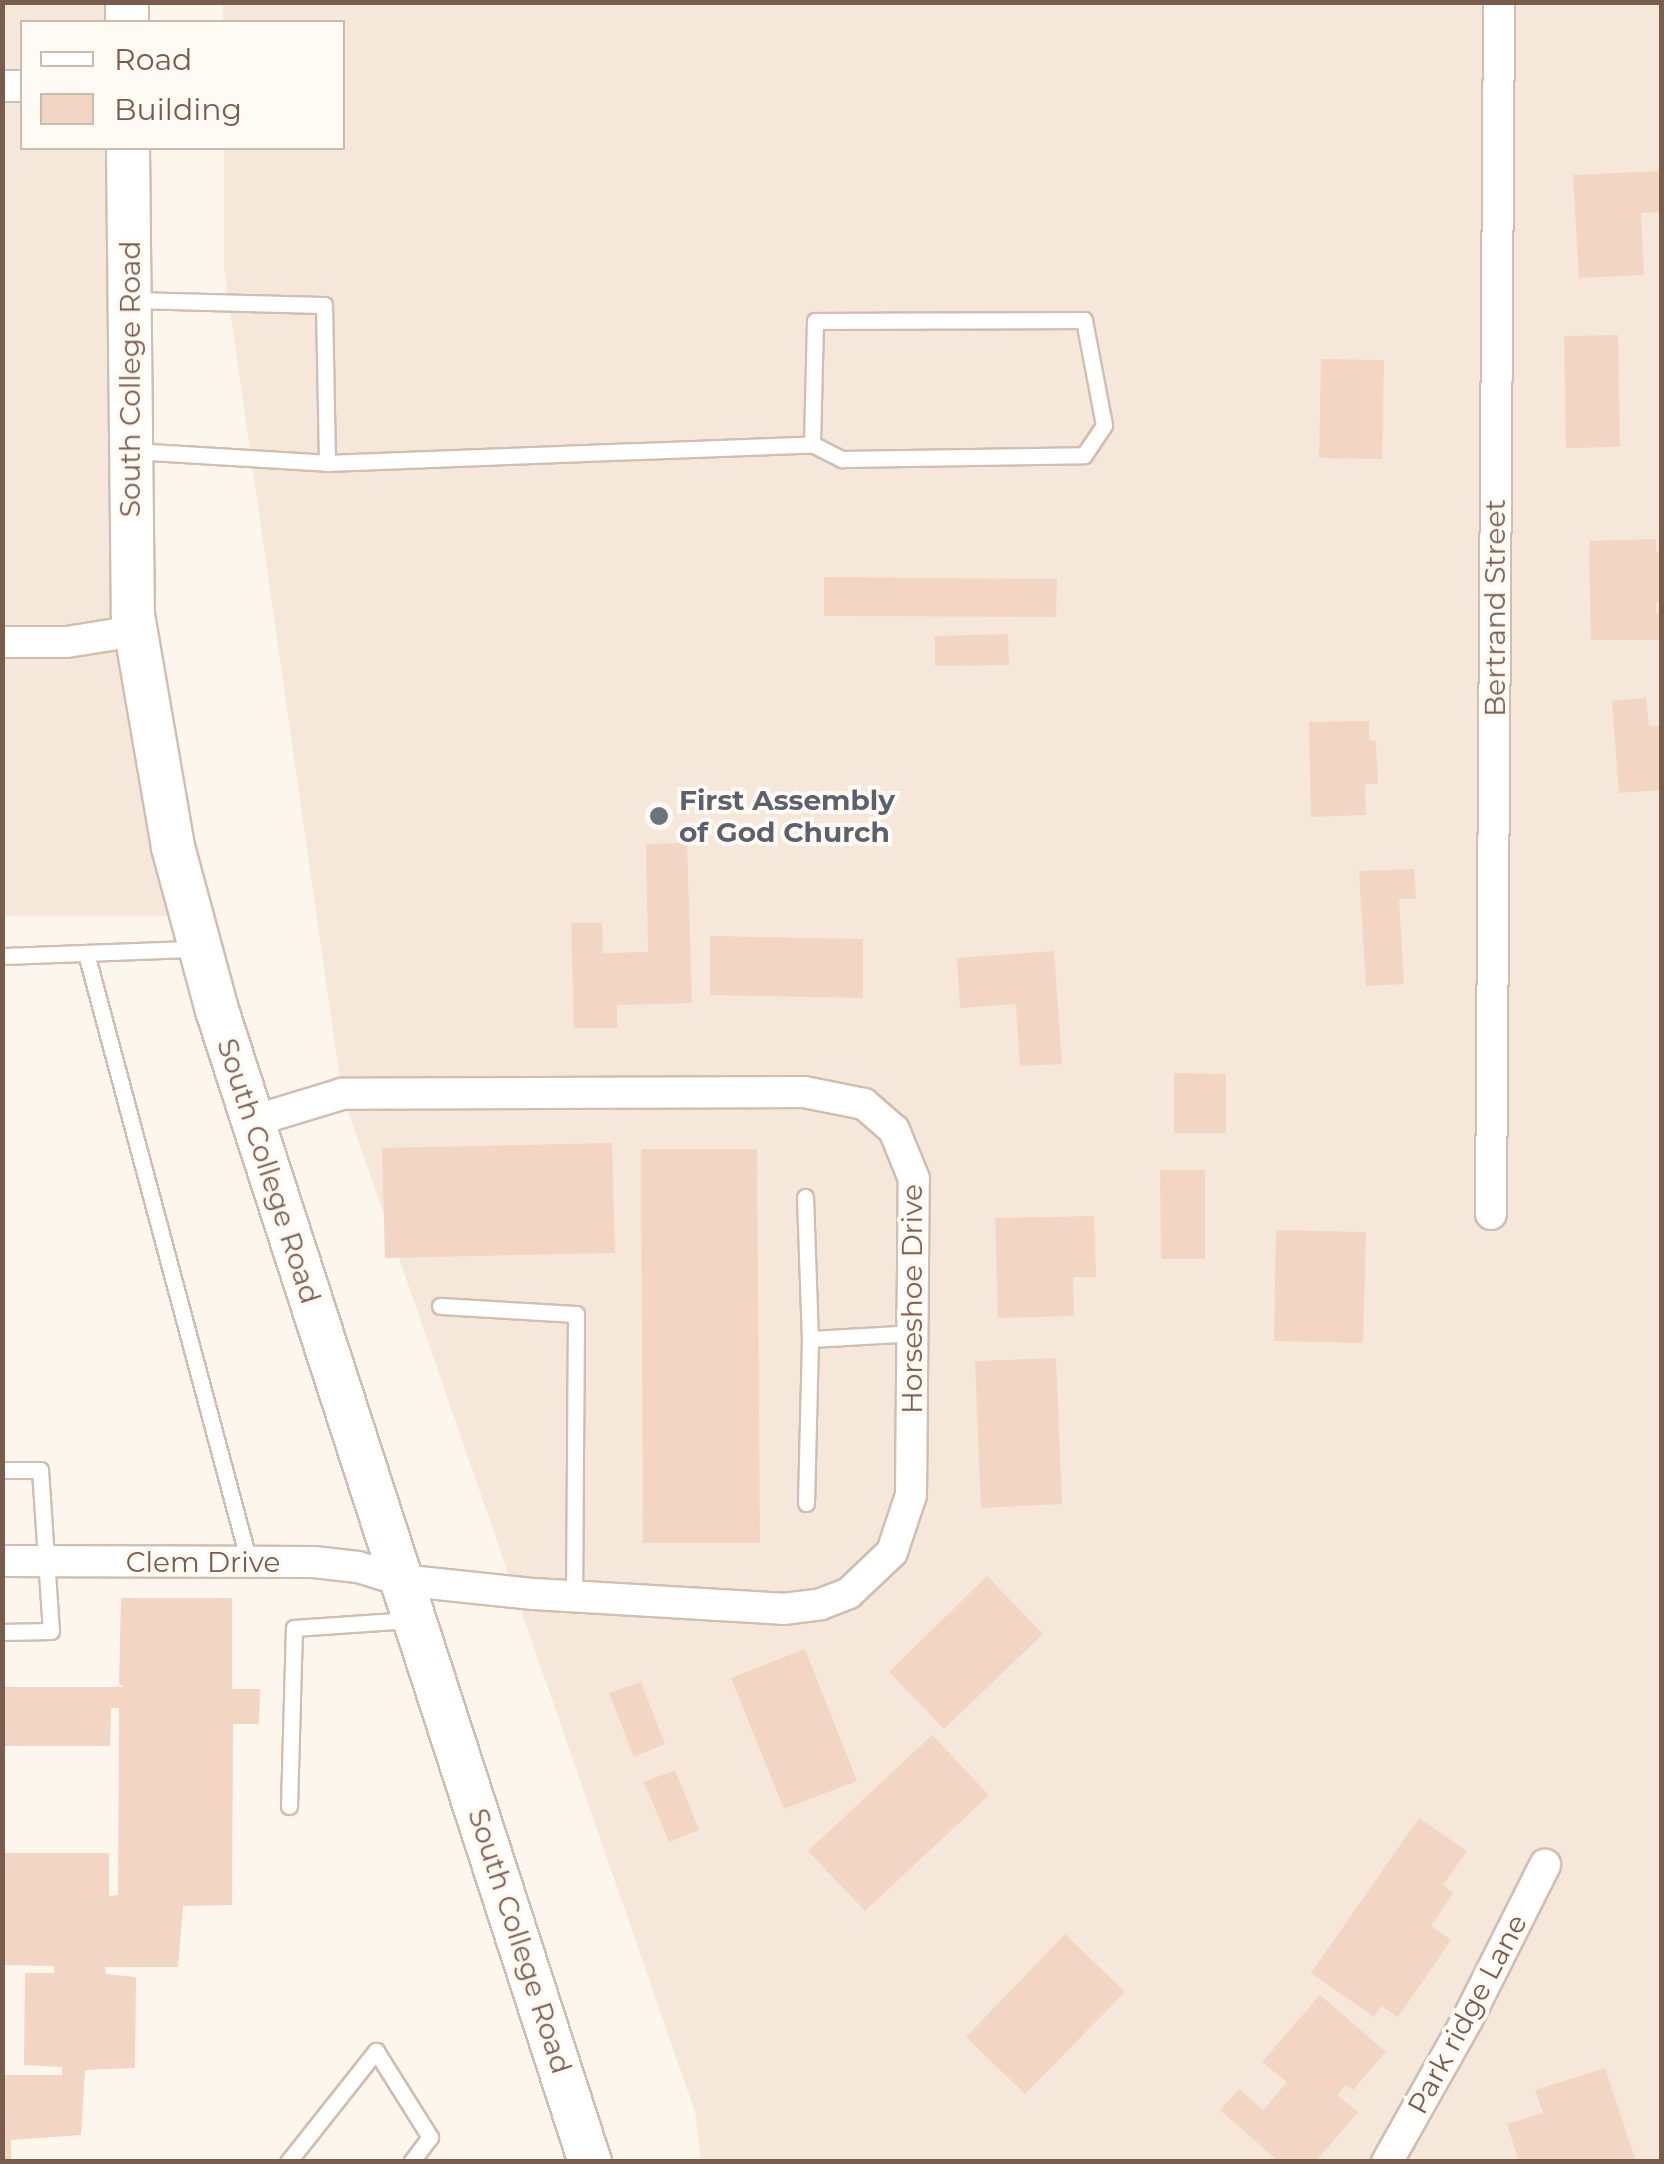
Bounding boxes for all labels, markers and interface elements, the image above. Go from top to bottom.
legend [20,20,345,150]
text: Road [114,41,192,78]
text: Building [114,91,242,128]
street label: South College Road [113,241,147,517]
street label: Bertrand Street [1478,499,1512,717]
place label: First Assembly of God Church [679,783,895,849]
marker: First Assembly of God Church [648,805,670,827]
street label: South College Road [210,1034,328,1308]
street label: Horseshoe Drive [895,1184,929,1414]
street label: Clem Drive [126,1545,280,1579]
street label: South College Road [461,1804,579,2078]
street label: Park ridge Lane [1400,1909,1534,2119]

